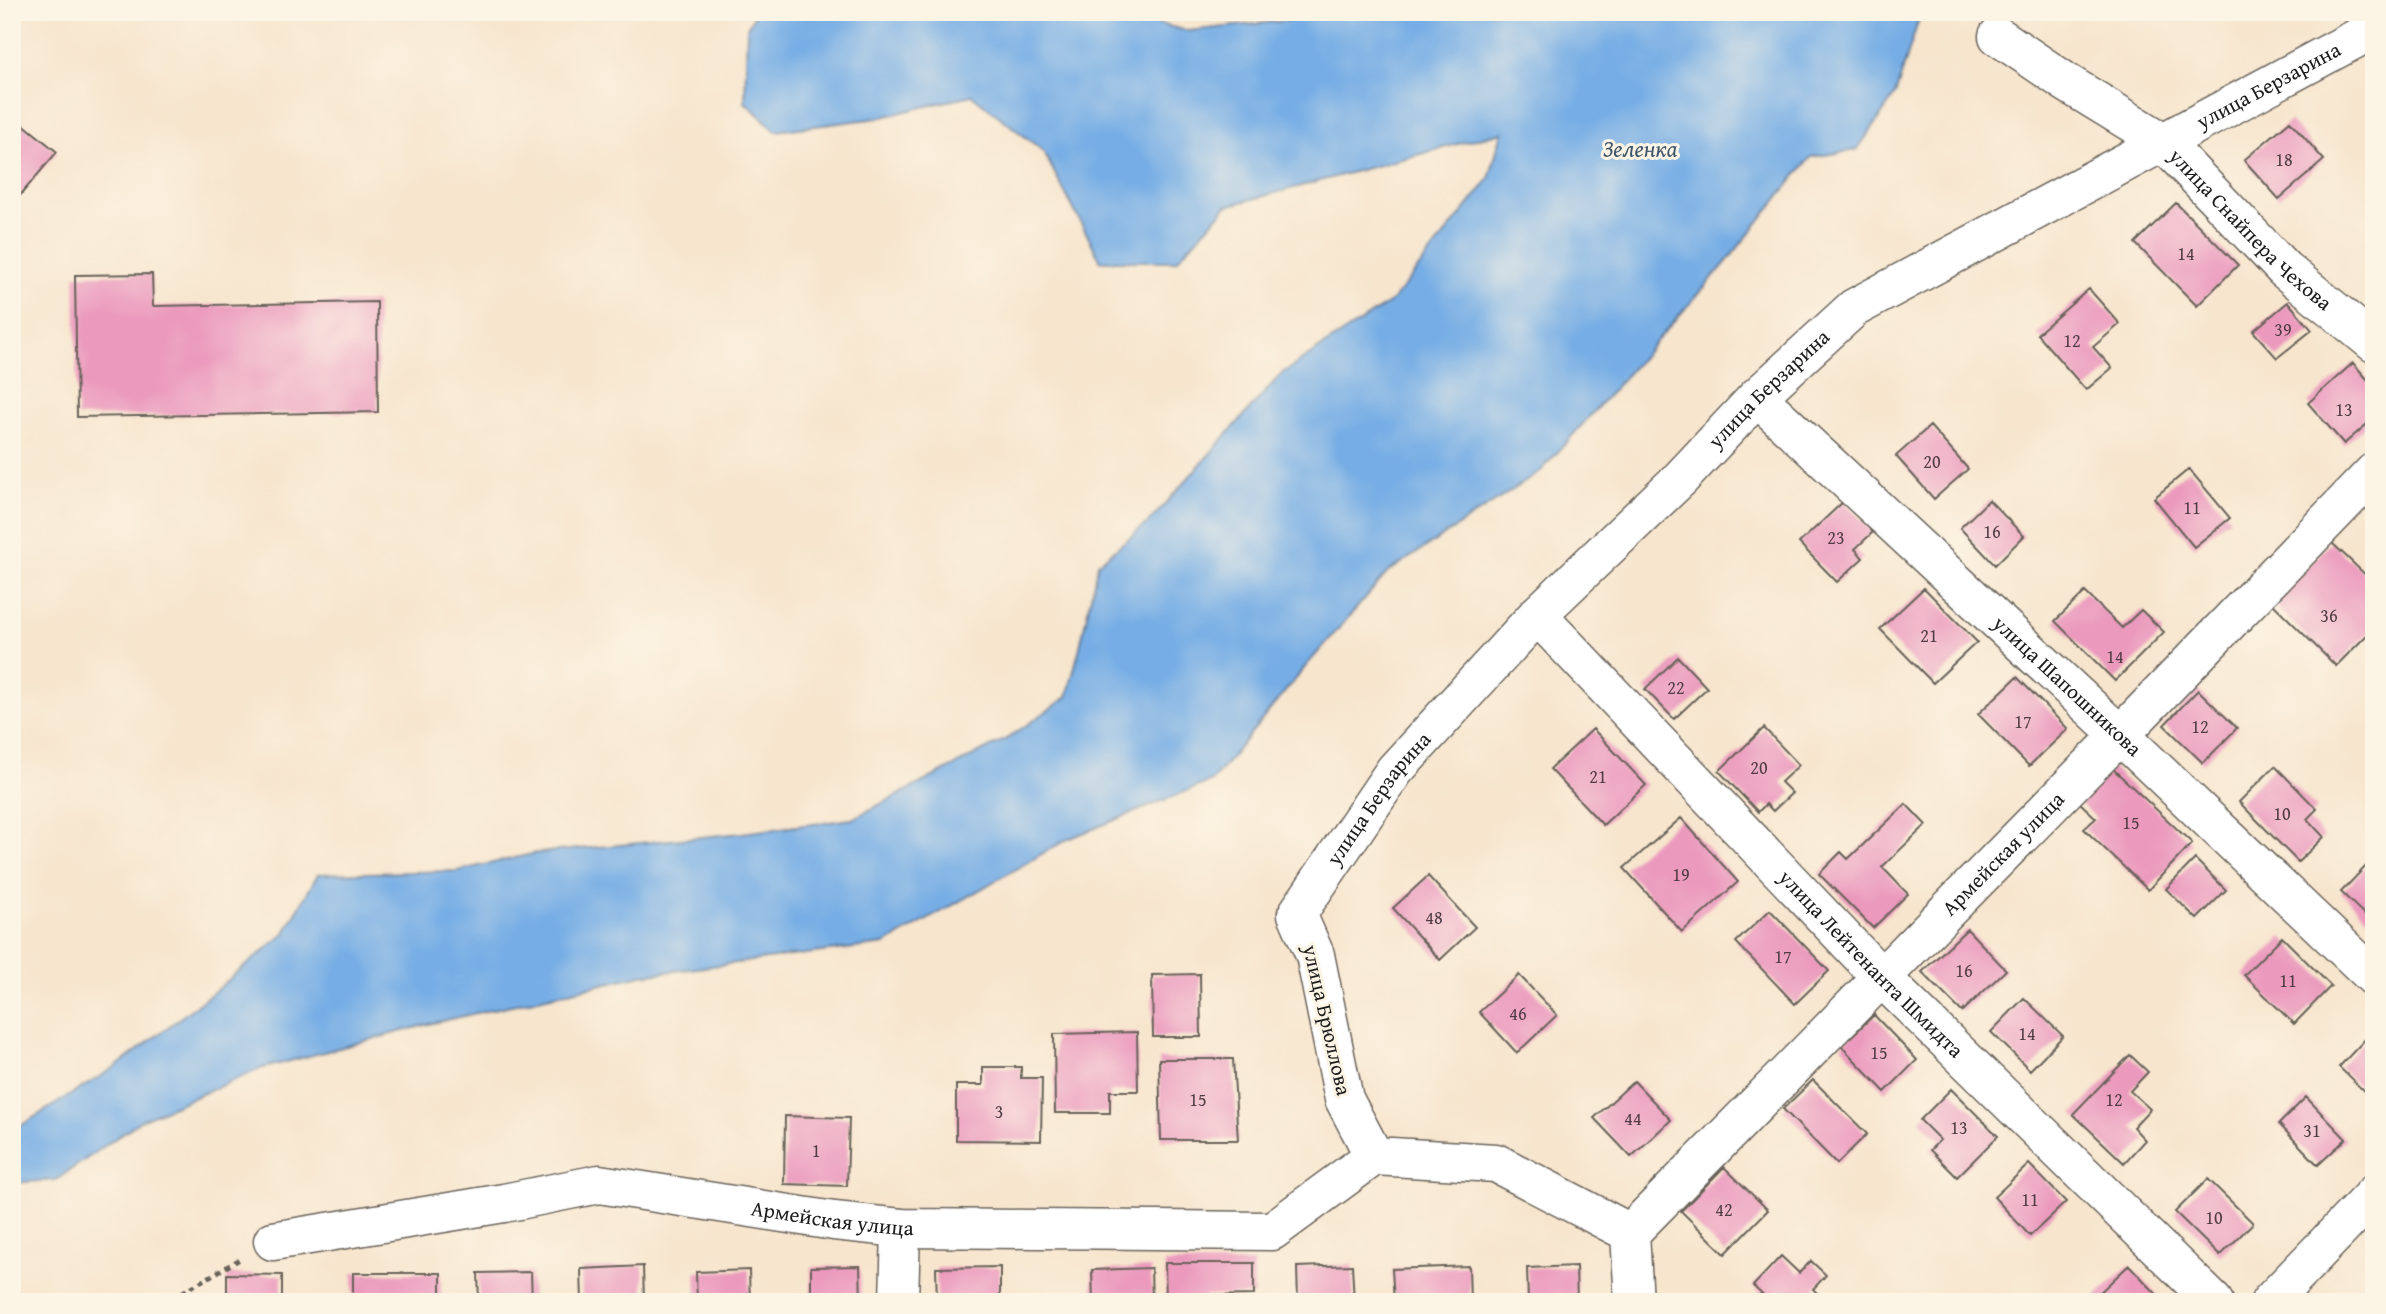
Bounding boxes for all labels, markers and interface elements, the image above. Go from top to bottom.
street label: улица Берзарина [2190,34,2346,137]
water label: Зеленка [1603,132,1678,165]
street label: улица Снайпера Чехова [2161,140,2339,318]
house number: 18 [2275,146,2293,173]
house number: 14 [2177,240,2195,267]
house number: 39 [2274,316,2292,343]
street label: улица Берзарина [1700,322,1836,456]
house number: 12 [2063,327,2081,354]
house number: 13 [2335,396,2353,423]
house number: 20 [1923,448,1941,475]
house number: 11 [2183,494,2201,521]
house number: 16 [1983,518,2001,545]
house number: 23 [1827,524,1845,551]
house number: 36 [2320,602,2338,629]
street label: улица Шапошникова [1985,607,2149,763]
house number: 21 [1920,622,1938,649]
house number: 14 [2106,643,2124,670]
house number: 22 [1667,674,1685,701]
house number: 17 [2014,708,2032,735]
house number: 12 [2191,713,2209,740]
street label: улица Берзарина [1318,725,1438,872]
house number: 20 [1750,754,1768,781]
house number: 21 [1589,763,1607,790]
street label: Армейская улица [1934,784,2071,923]
house number: 10 [2273,800,2291,827]
house number: 15 [2122,809,2140,836]
house number: 19 [1672,861,1690,888]
street label: улица Лейтенанта Шмидта [1771,862,1971,1065]
house number: 48 [1425,904,1443,931]
street label: улица Брюллова [1295,940,1360,1098]
house number: 17 [1774,943,1792,970]
house number: 16 [1955,957,1973,984]
house number: 11 [2279,967,2297,994]
house number: 46 [1509,1000,1527,1027]
house number: 14 [2018,1020,2036,1047]
house number: 15 [1870,1039,1888,1066]
house number: 15 [1189,1086,1207,1113]
house number: 12 [2105,1086,2123,1113]
house number: 3 [995,1098,1003,1125]
house number: 44 [1624,1105,1642,1132]
house number: 13 [1950,1114,1968,1141]
house number: 31 [2303,1117,2321,1144]
house number: 1 [812,1137,820,1164]
house number: 11 [2021,1186,2039,1213]
street label: Армейская улица [749,1192,914,1243]
house number: 42 [1715,1196,1733,1223]
house number: 10 [2205,1204,2223,1231]

